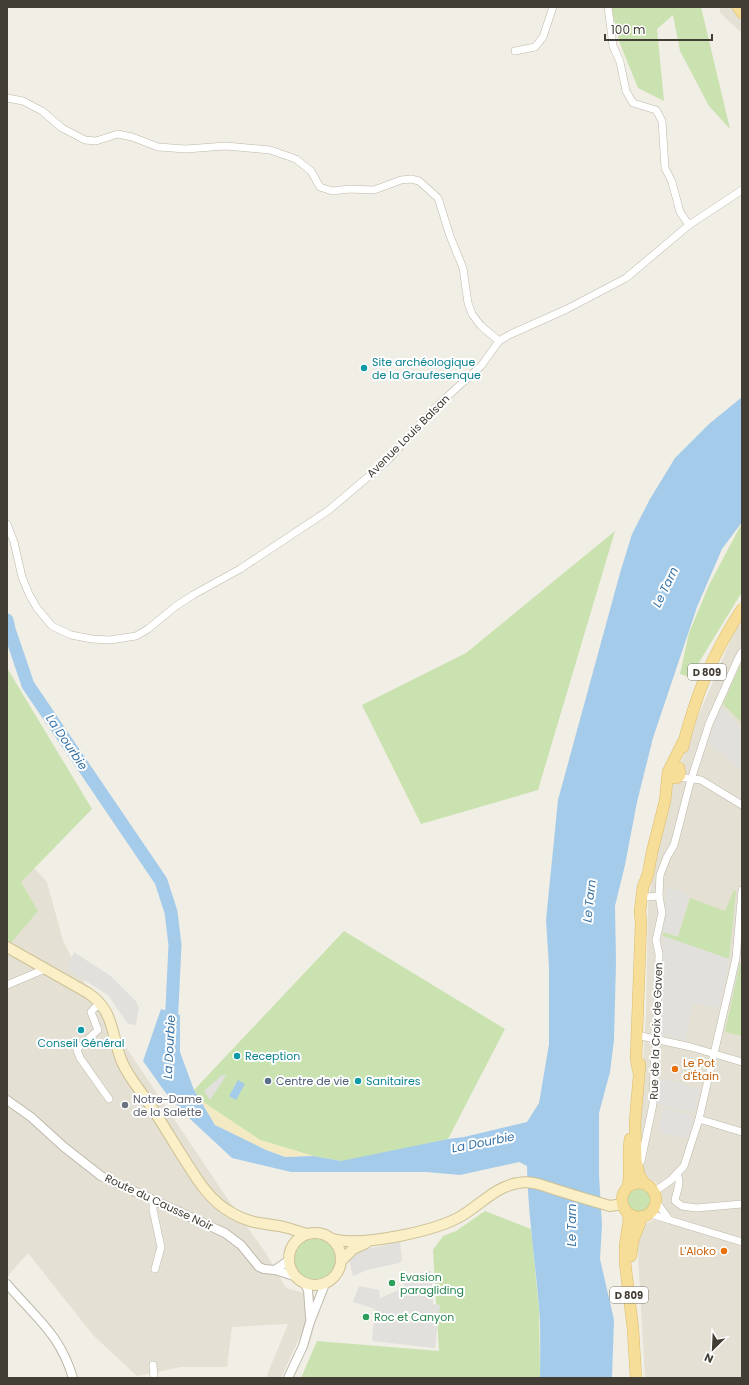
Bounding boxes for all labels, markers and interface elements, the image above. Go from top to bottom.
scale bar [605,16,712,42]
text: 100 m [611,21,645,38]
place label: Site archéologique de la Graufesenque [372,354,481,383]
marker: Site archéologique de la Graufesenque [359,363,369,373]
street label: Avenue Louis Balsan [363,391,453,481]
water label: Le Tarn [648,564,682,610]
road number: D 809 [688,664,726,680]
water label: La Dourbie [42,711,92,774]
water label: Le Tarn [578,879,600,923]
street label: Rue de la Croix de Gaven [646,962,666,1100]
water label: La Dourbie [159,1014,179,1079]
marker: Conseil Général [76,1025,86,1035]
place label: Conseil Général [38,1035,124,1051]
place label: Reception [245,1048,300,1064]
marker: Reception [232,1051,242,1061]
place label: Le Pot d'Étain [683,1055,719,1084]
marker: Le Pot d'Étain [670,1064,680,1074]
place label: Centre de vie [276,1073,349,1089]
place label: Sanitaires [366,1073,421,1089]
marker: Centre de vie [263,1076,273,1086]
marker: Sanitaires [353,1076,363,1086]
place label: Notre-Dame de la Salette [133,1091,202,1120]
marker: Notre-Dame de la Salette [120,1100,130,1110]
water label: La Dourbie [450,1127,516,1156]
street label: Route du Causse Noir [102,1170,216,1234]
water label: Le Tarn [563,1204,580,1246]
place label: L'Aloko [680,1243,716,1259]
marker: L'Aloko [719,1246,729,1256]
place label: Evasion paragliding [400,1269,464,1298]
marker: Evasion paragliding [387,1278,397,1288]
road number: D 809 [610,1287,648,1303]
place label: Roc et Canyon [374,1309,454,1325]
marker: Roc et Canyon [361,1312,371,1322]
north arrow [693,1329,733,1369]
text: N [702,1349,716,1367]

